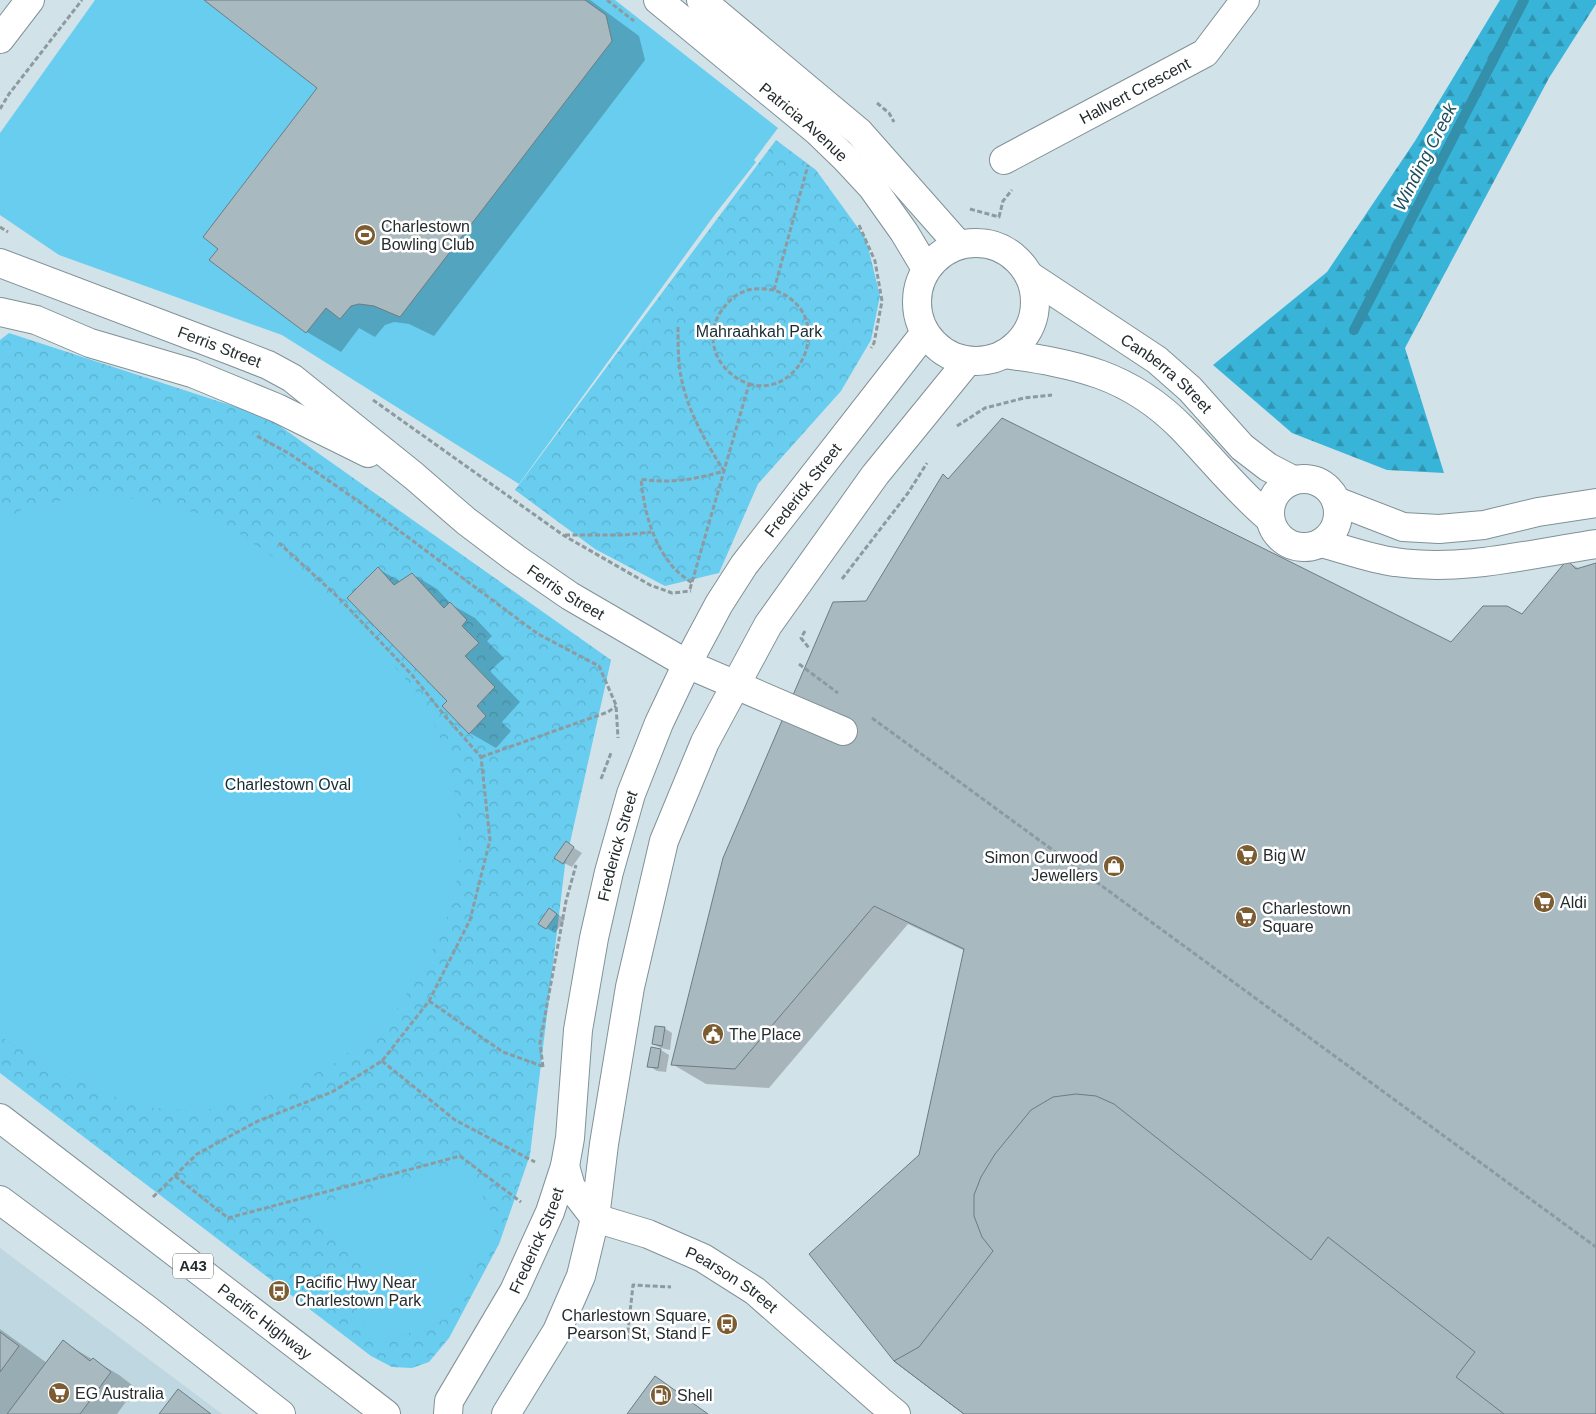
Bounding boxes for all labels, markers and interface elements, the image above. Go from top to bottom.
street label: Hallvert Crescent [1077,54,1194,127]
street label: Patricia Avenue [756,79,851,165]
water label: Winding Creek [1389,99,1461,214]
place label: Charlestown Bowling Club [381,218,474,253]
sports icon: Charlestown Bowling Club [353,223,377,247]
street label: Ferris Street [175,323,264,371]
park label: Mahraahkah Park [696,323,823,340]
street label: Canberra Street [1118,331,1216,417]
street label: Frederick Street [761,440,845,540]
street label: Ferris Street [524,561,608,623]
park label: Charlestown Oval [225,776,351,793]
street label: Frederick Street [595,788,641,903]
supermarket icon: Big W [1235,843,1259,867]
place label: Big W [1263,847,1307,864]
place label: Simon Curwood Jewellers [984,849,1098,884]
shop icon: Simon Curwood Jewellers [1102,854,1126,878]
supermarket icon: Aldi [1532,890,1556,914]
place label: Aldi [1560,894,1587,911]
place label: Charlestown Square [1262,900,1351,935]
supermarket icon: Charlestown Square [1234,905,1258,929]
public building icon: The Place [701,1022,725,1046]
place label: The Place [729,1026,801,1043]
street label: Frederick Street [506,1185,567,1296]
street label: Pearson Street [683,1244,781,1316]
road number: A43 [173,1254,213,1278]
place label: Pacific Hwy Near Charlestown Park [295,1274,422,1309]
bus stop icon: Pacific Hwy Near Charlestown Park [267,1279,291,1303]
street label: Pacific Highway [215,1281,315,1363]
place label: Charlestown Square, Pearson St, Stand F [562,1307,711,1342]
bus stop icon: Charlestown Square, Pearson St, Stand F [715,1312,739,1336]
supermarket icon: EG Australia [47,1381,71,1405]
fuel station icon: Shell [649,1383,673,1407]
place label: EG Australia [75,1385,164,1402]
place label: Shell [677,1387,713,1404]

